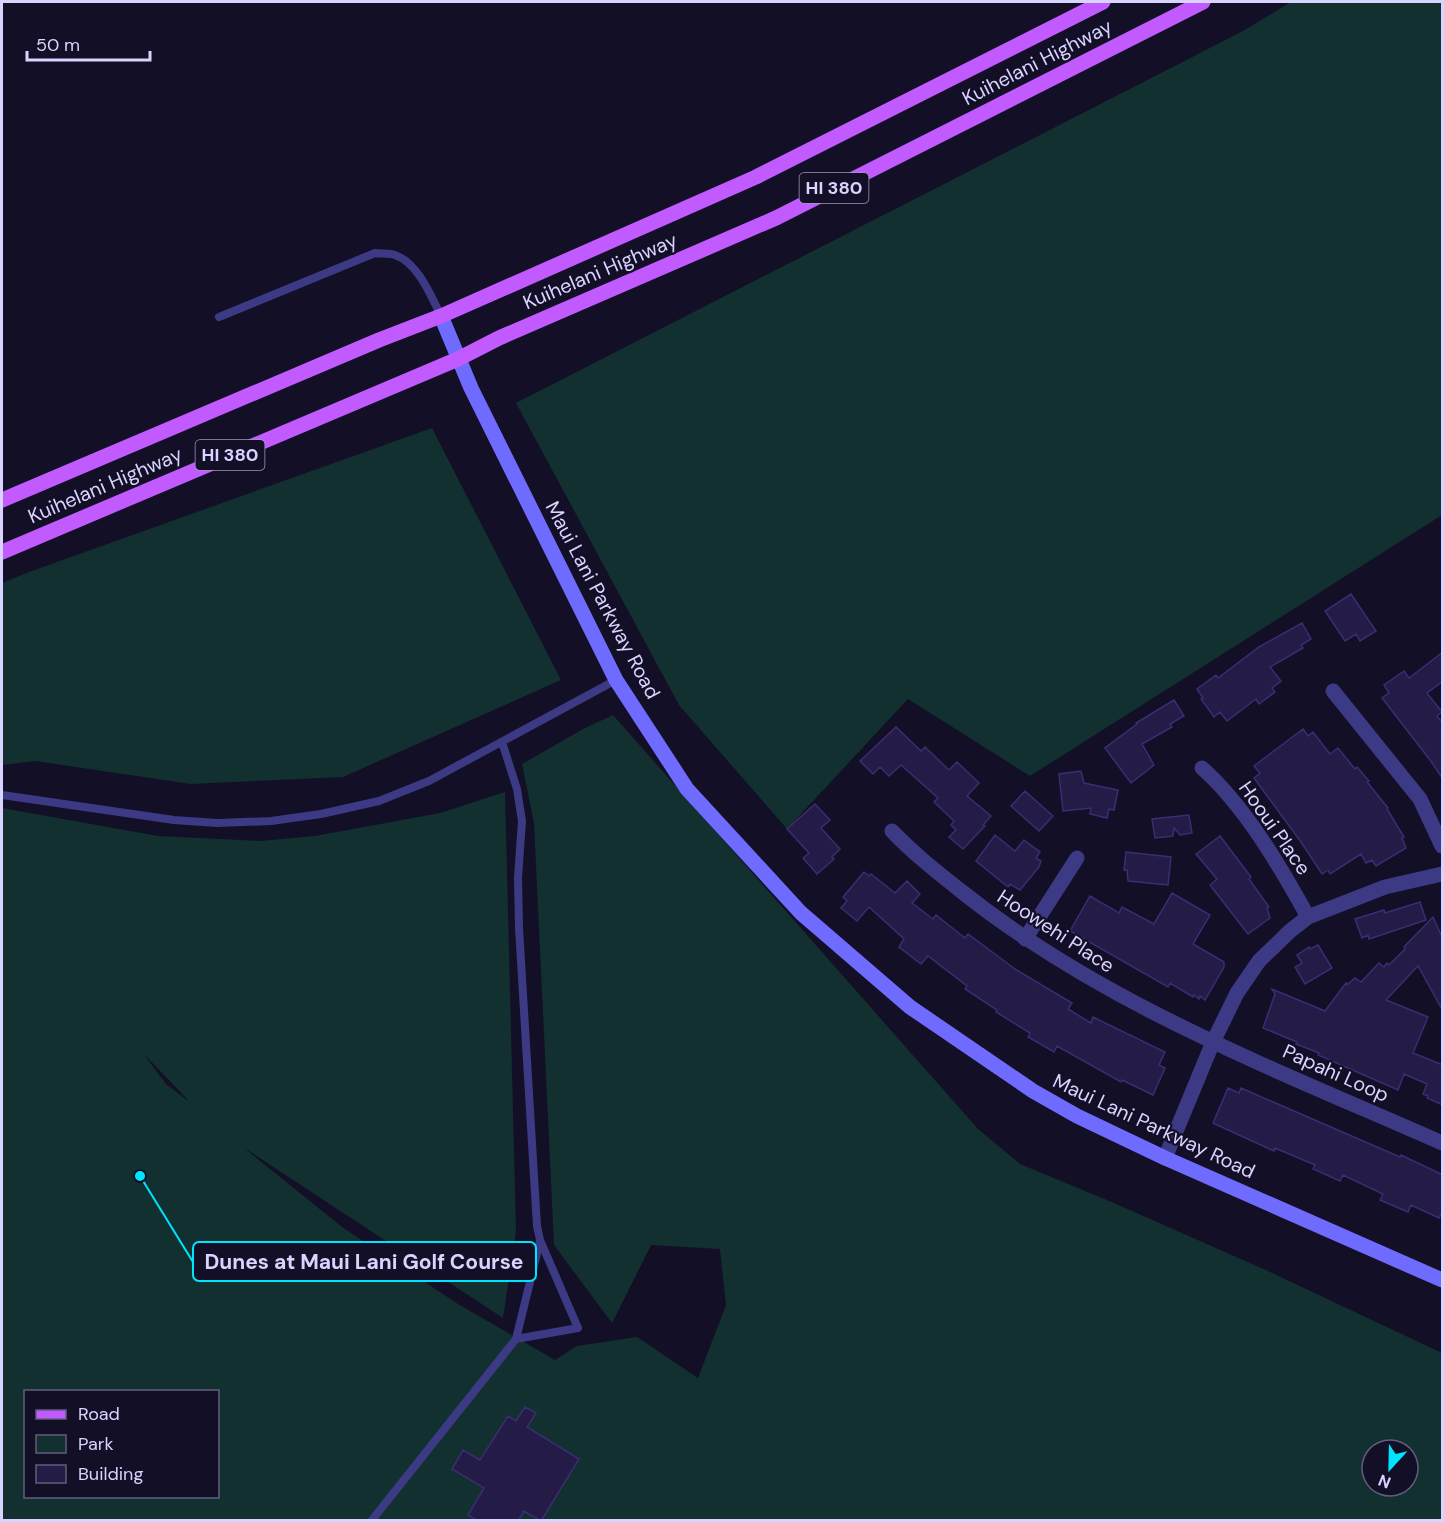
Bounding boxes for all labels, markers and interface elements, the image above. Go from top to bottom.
street label: Kuihelani Highway [958,13,1116,111]
scale bar [27,24,150,62]
text: 50 m [36,33,80,57]
road number: HI 380 [800,173,868,203]
street label: Kuihelani Highway [519,227,681,315]
road number: HI 380 [196,440,264,470]
street label: Kuihelani Highway [24,441,186,529]
street label: Maui Lani Parkway Road [540,497,666,703]
street label: Hooui Place [1233,776,1317,880]
street label: Hoowehi Place [992,883,1120,979]
street label: Papahi Loop [1279,1038,1393,1108]
street label: Maui Lani Parkway Road [1049,1068,1259,1184]
callout: Dunes at Maui Lani Golf Course [193,1242,536,1281]
text: Dunes at Maui Lani Golf Course [204,1248,524,1276]
legend [24,1390,219,1498]
text: Road [78,1402,120,1426]
text: Park [78,1432,114,1456]
north arrow [1360,1438,1420,1498]
text: Building [78,1462,143,1486]
text: N [1375,1470,1394,1493]

